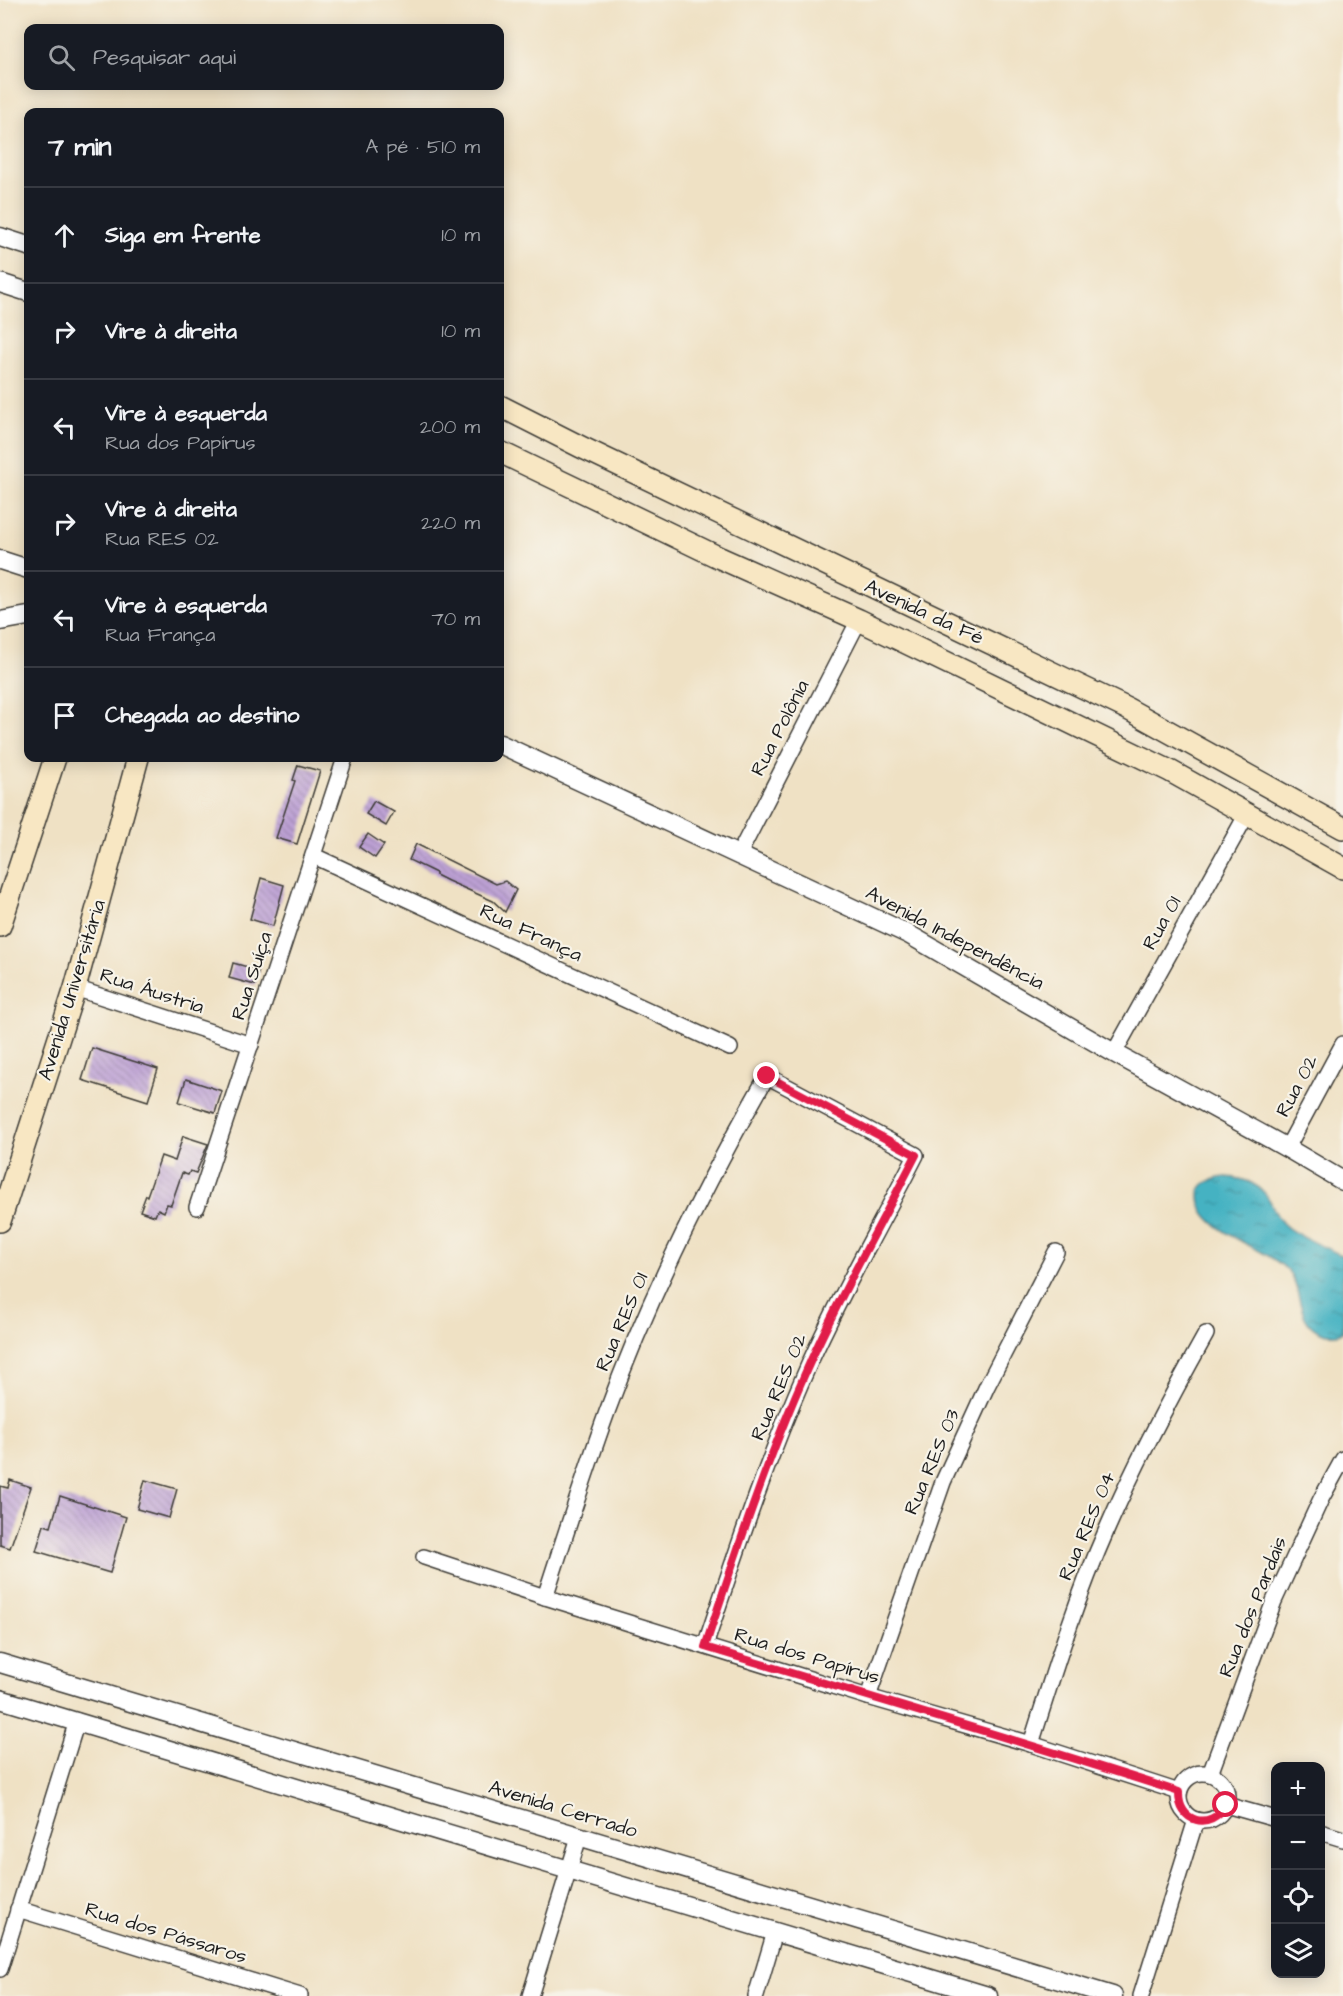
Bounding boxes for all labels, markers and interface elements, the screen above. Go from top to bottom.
search box [24,24,504,90]
icon: search [45,41,78,74]
text: Pesquisar aqui [93,42,236,73]
text: 7 min [48,129,112,165]
text: A pé · 510 m [365,133,480,161]
icon: ahead [48,219,81,252]
text: Siga em frente [105,220,261,251]
text: 10 m [441,221,480,249]
icon: right [48,315,81,348]
text: Vire à direita [105,316,237,347]
text: 10 m [441,317,480,345]
text: Vire à esquerda [105,398,267,429]
icon: left [48,411,81,444]
text: 200 m [420,413,480,441]
text: Rua dos Papírus [105,429,255,457]
text: Vire à direita [105,494,237,525]
icon: right [48,507,81,540]
text: 220 m [421,509,480,537]
text: Rua RES 02 [105,525,219,553]
street label: Avenida da Fé [860,572,988,652]
text: Vire à esquerda [105,590,267,621]
icon: left [48,603,81,636]
text: 70 m [432,605,480,633]
text: Rua França [105,621,216,649]
street label: Rua Polônia [744,675,816,781]
icon: arrive [48,699,81,732]
text: Chegada ao destino [105,700,299,731]
street label: Avenida Independência [861,879,1049,997]
street label: Rua 01 [1136,891,1188,955]
street label: Avenida Universitária [31,896,113,1084]
street label: Rua França [475,897,587,969]
street label: Rua Suíça [225,928,279,1024]
street label: Rua Áustria [96,961,208,1021]
street label: Rua 02 [1269,1050,1325,1122]
route end [753,1062,779,1088]
street label: Rua RES 01 [589,1268,656,1376]
street label: Rua RES 02 [744,1329,814,1445]
street label: Rua RES 03 [897,1405,967,1519]
street label: Rua RES 04 [1051,1467,1123,1585]
street label: Rua dos Pardais [1212,1532,1294,1682]
street label: Rua dos Papírus [731,1621,883,1691]
map controls [1271,1762,1325,1978]
button: + [1271,1762,1325,1816]
street label: Avenida Cerrado [485,1773,641,1845]
route start [1212,1791,1238,1817]
button: − [1271,1816,1325,1870]
button: locate [1271,1870,1325,1924]
street label: Rua dos Pássaros [82,1895,250,1971]
button: layers [1271,1924,1325,1978]

